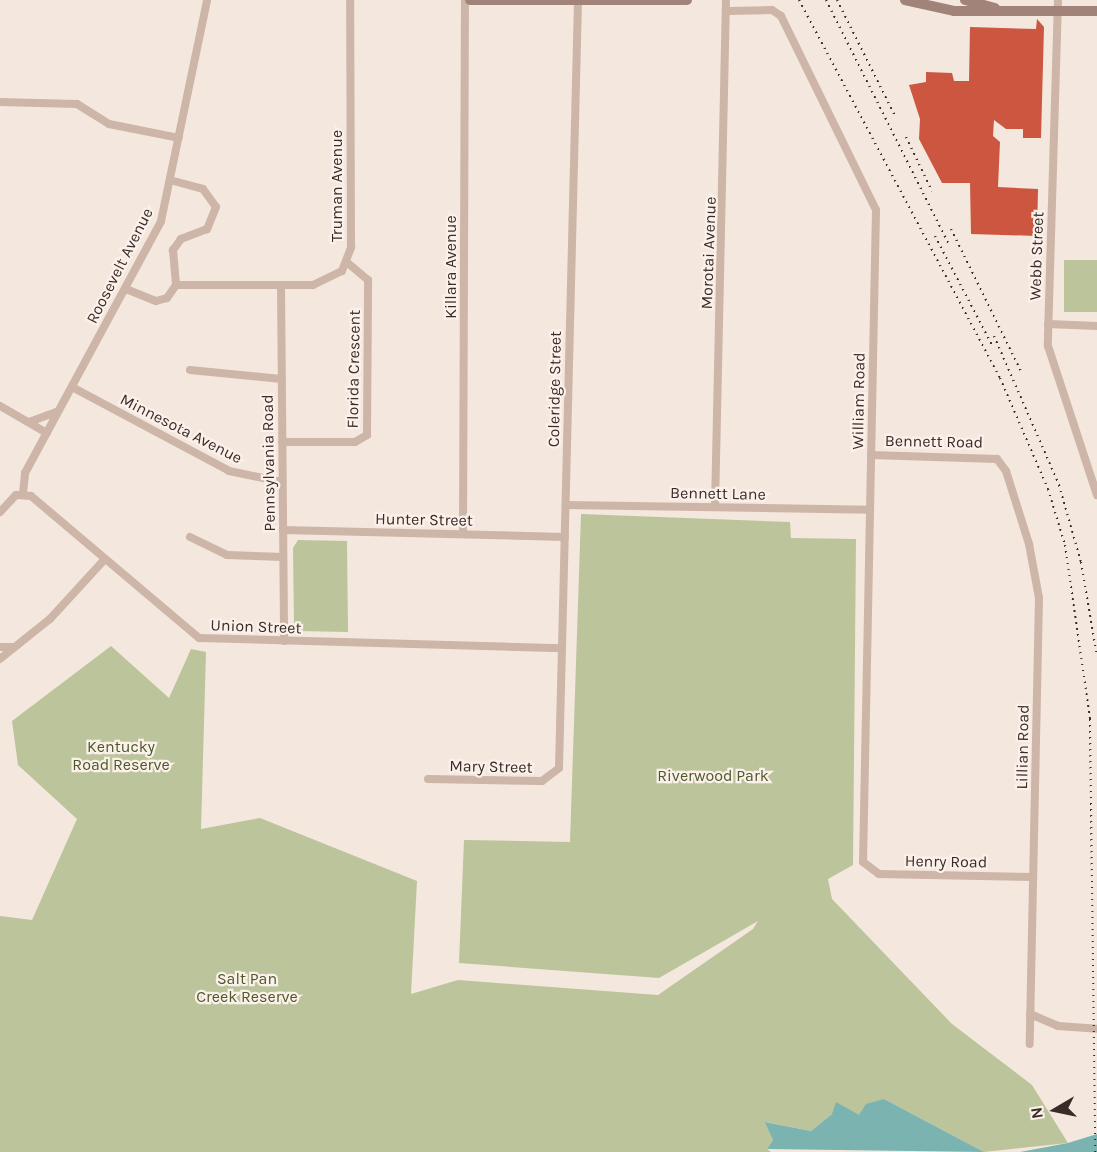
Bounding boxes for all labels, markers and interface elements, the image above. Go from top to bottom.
street label: Truman Avenue [327,130,347,242]
street label: Morotai Avenue [697,196,721,310]
street label: Roosevelt Avenue [83,205,157,327]
street label: Webb Street [1026,211,1048,301]
street label: Killara Avenue [441,215,461,319]
street label: Florida Crescent [343,310,365,428]
street label: Coleridge Street [544,331,566,447]
street label: William Road [849,352,869,450]
street label: Minnesota Avenue [117,390,245,468]
street label: Pennsylvania Road [258,394,280,532]
street label: Bennett Road [885,432,983,452]
street label: Bennett Lane [670,484,766,504]
street label: Hunter Street [375,510,473,530]
street label: Union Street [210,616,302,638]
street label: Lillian Road [1013,704,1033,790]
park label: Kentucky Road Reserve [72,737,170,775]
street label: Mary Street [449,757,533,777]
park label: Riverwood Park [657,766,769,786]
street label: Henry Road [905,852,987,872]
park label: Salt Pan Creek Reserve [196,969,298,1007]
north arrow [1025,1080,1085,1140]
text: N [1026,1106,1047,1120]

